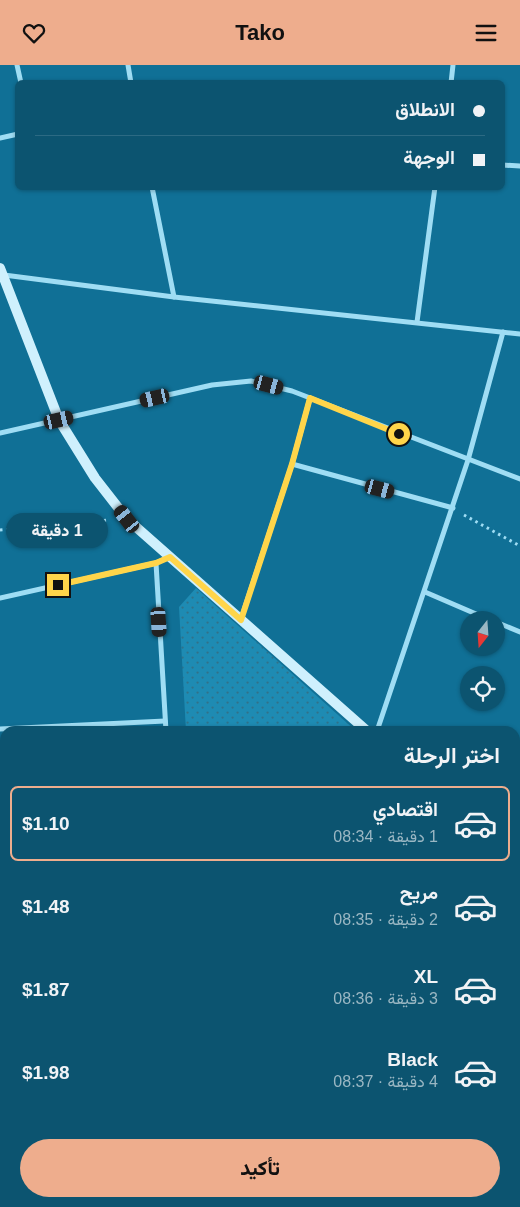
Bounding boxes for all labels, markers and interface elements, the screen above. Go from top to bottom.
icon: heart [20,19,48,47]
icon: menu [472,19,500,47]
text: Tako [235,20,285,45]
text: الانطلاق [395,99,455,120]
text: الوجهة [403,147,455,168]
car [252,374,285,396]
car [138,387,171,409]
car [42,409,75,431]
route start [388,423,410,445]
car [363,478,396,500]
car [111,503,142,535]
callout: 1 دقيقة [7,513,109,547]
text: 1 دقيقة [31,522,83,539]
route end [47,574,69,596]
car [150,607,167,637]
north arrow [460,611,505,656]
map controls [460,611,505,711]
button: locate [460,666,505,711]
text: اختر الرحلة [404,743,500,768]
text: اقتصادي [373,799,438,820]
icon: car [453,801,498,846]
text: $1.10 [22,813,70,834]
text: 1 دقيقة · 08:34 [333,828,438,845]
text: مريح [400,882,438,903]
icon: car [453,884,498,929]
text: $1.48 [22,896,70,917]
text: 2 دقيقة · 08:35 [333,911,438,928]
text: XL [414,966,438,987]
icon: car [453,967,498,1012]
text: $1.87 [22,979,70,1000]
text: 3 دقيقة · 08:36 [333,990,438,1007]
text: Black [387,1049,438,1070]
icon: car [453,1050,498,1095]
text: $1.98 [22,1062,70,1083]
text: 4 دقيقة · 08:37 [333,1073,438,1090]
button: تأكيد [20,1139,500,1197]

